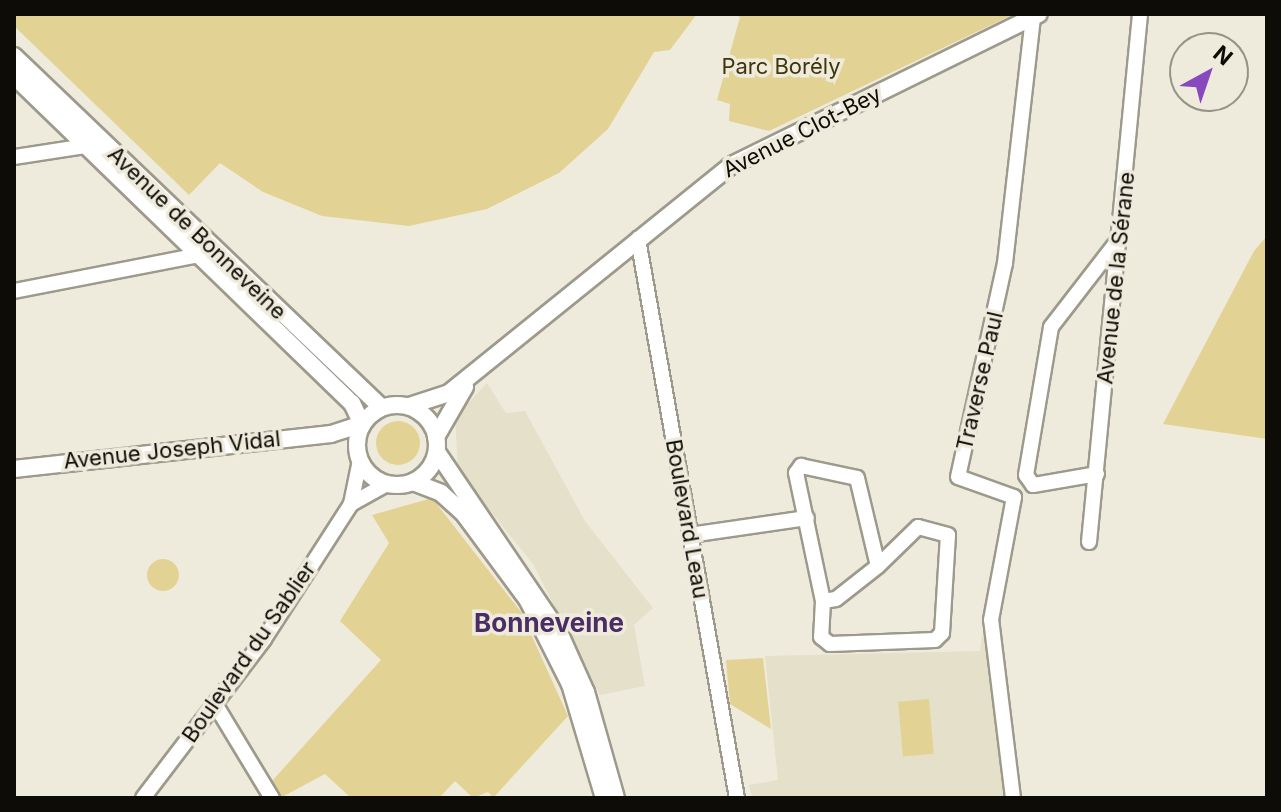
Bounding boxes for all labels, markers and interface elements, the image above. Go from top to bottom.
north arrow [1169,32,1249,112]
text: N [1208,40,1238,70]
park label: Parc Borély [721,54,841,80]
street label: Avenue Clot-Bey [718,81,886,183]
street label: Avenue de Bonneveine [102,141,292,325]
street label: Avenue de la Sérane [1092,171,1140,385]
street label: Traverse Paul [951,309,1009,453]
street label: Avenue Joseph Vidal [62,425,282,475]
street label: Boulevard Leau [660,437,714,601]
street label: Boulevard du Sablier [177,556,321,748]
district label: Bonneveine [474,607,624,639]

